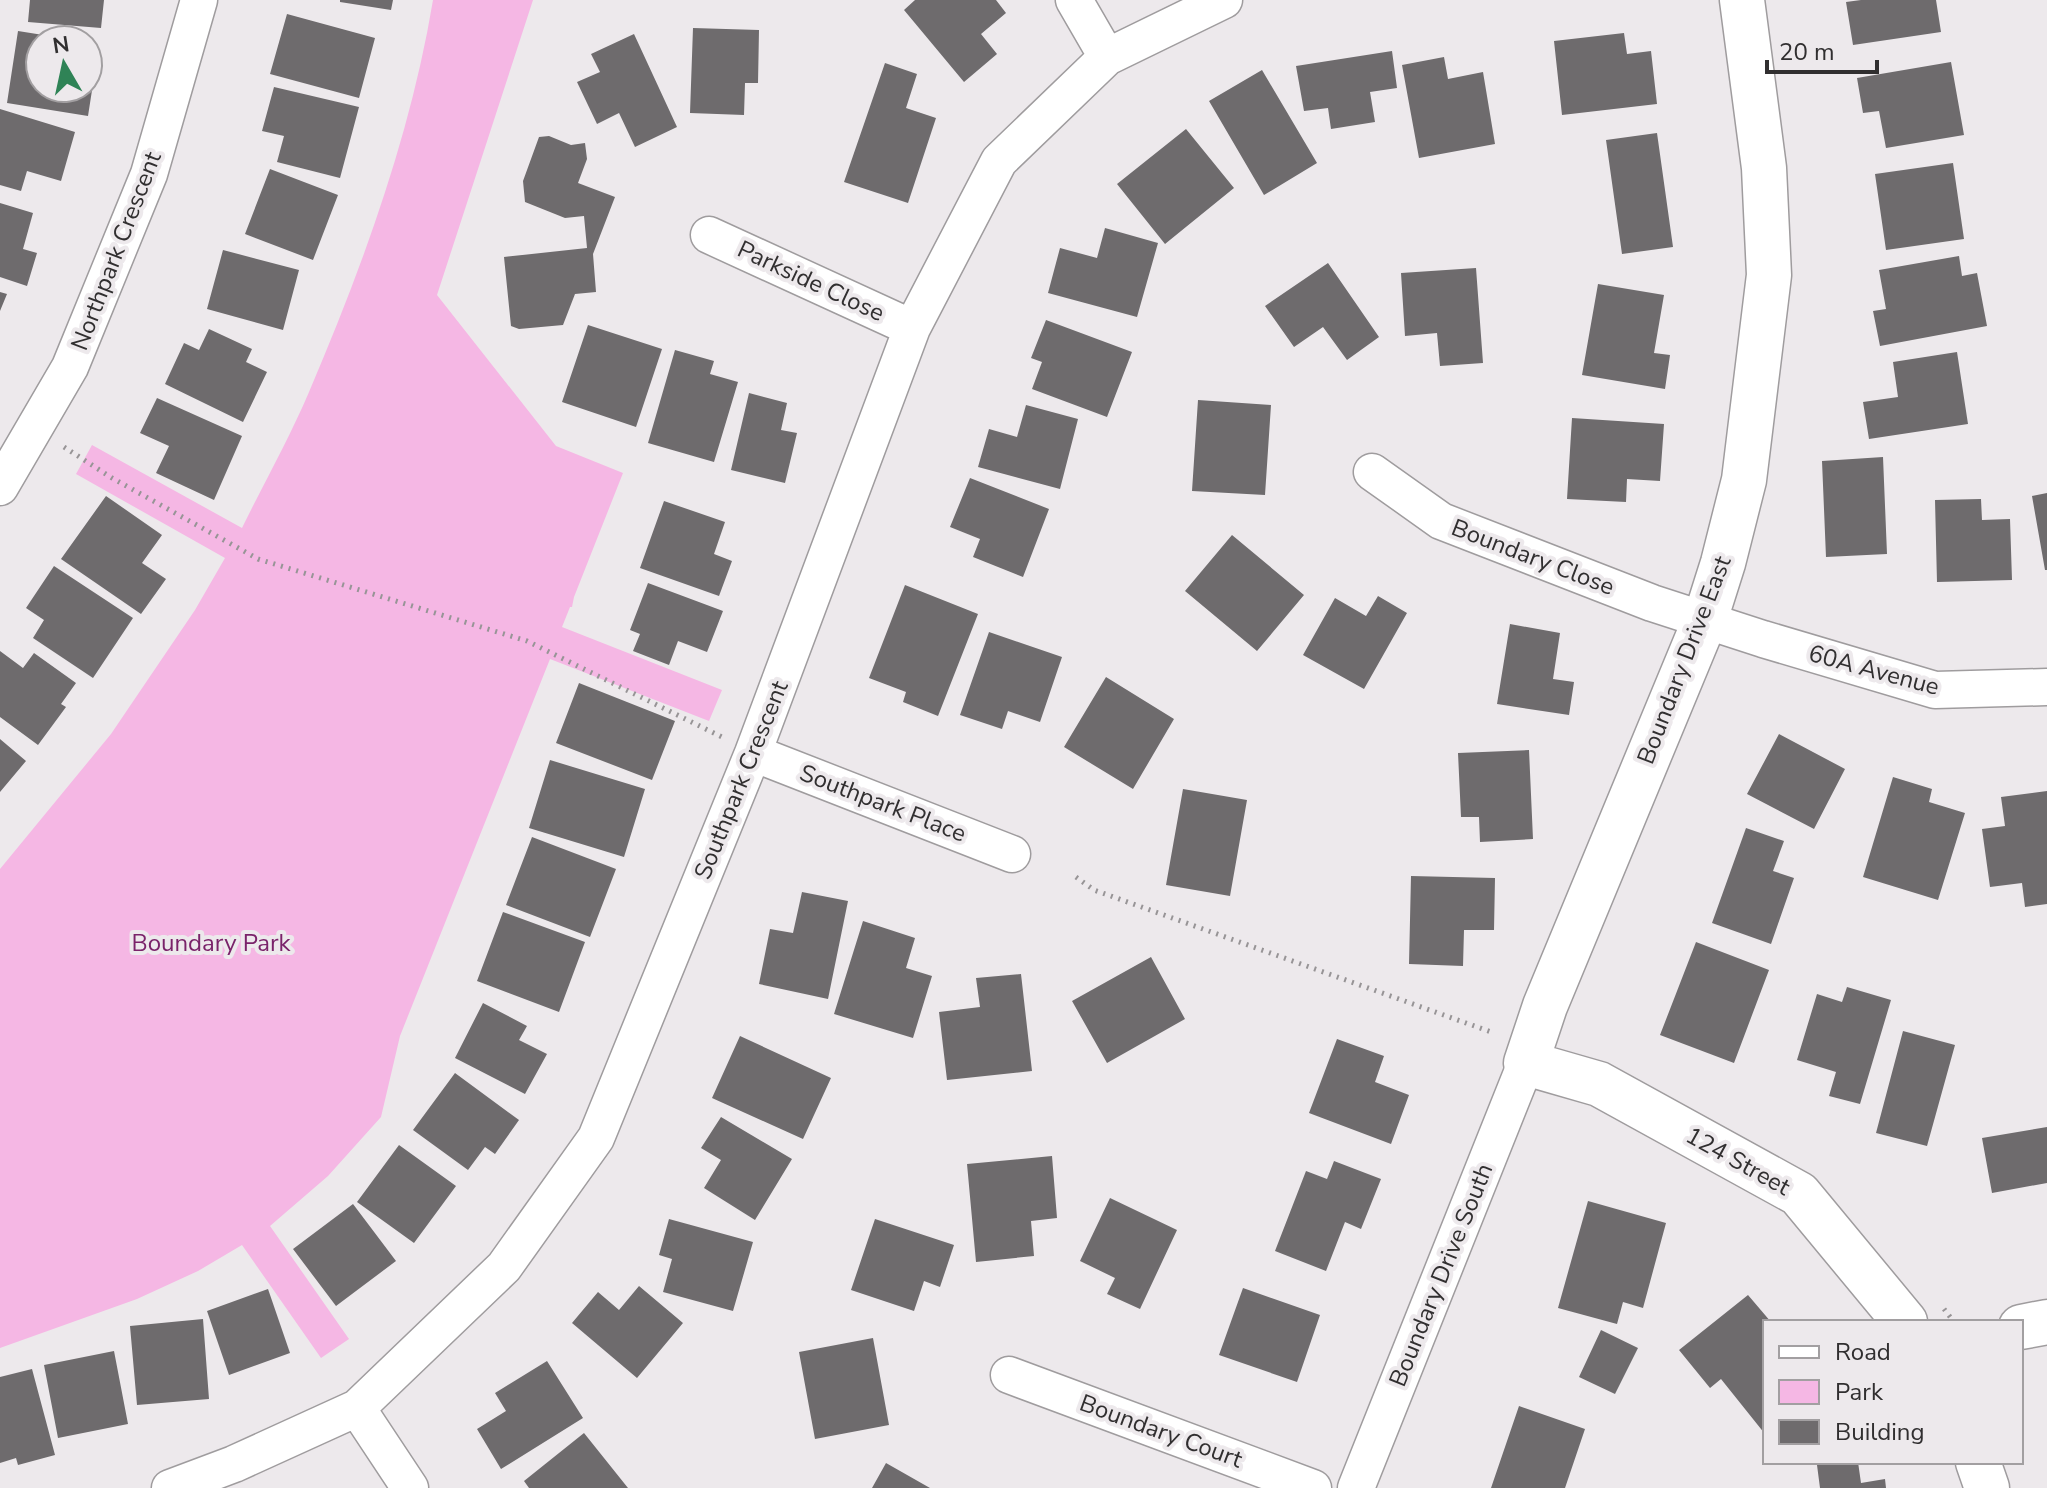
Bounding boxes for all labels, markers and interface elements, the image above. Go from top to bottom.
north arrow [24,24,104,104]
scale bar [1767,24,1877,74]
text: N [51,29,72,61]
text: 20 m [1779,36,1835,68]
street label: Northpark Crescent [63,146,169,355]
street label: Parkside Close [732,233,890,329]
street label: Boundary Close [1447,511,1619,603]
street label: Boundary Drive East [1630,551,1739,769]
street label: 60A Avenue [1805,637,1943,703]
street label: Southpark Crescent [687,675,796,884]
street label: Southpark Place [795,757,971,849]
park label: Boundary Park [131,927,292,959]
street label: 124 Street [1680,1119,1797,1203]
street label: Boundary Drive South [1382,1159,1500,1391]
legend [1763,1320,2023,1464]
text: Road [1835,1336,1891,1368]
text: Park [1835,1376,1884,1408]
street label: Boundary Court [1075,1387,1247,1475]
text: Building [1835,1416,1925,1448]

